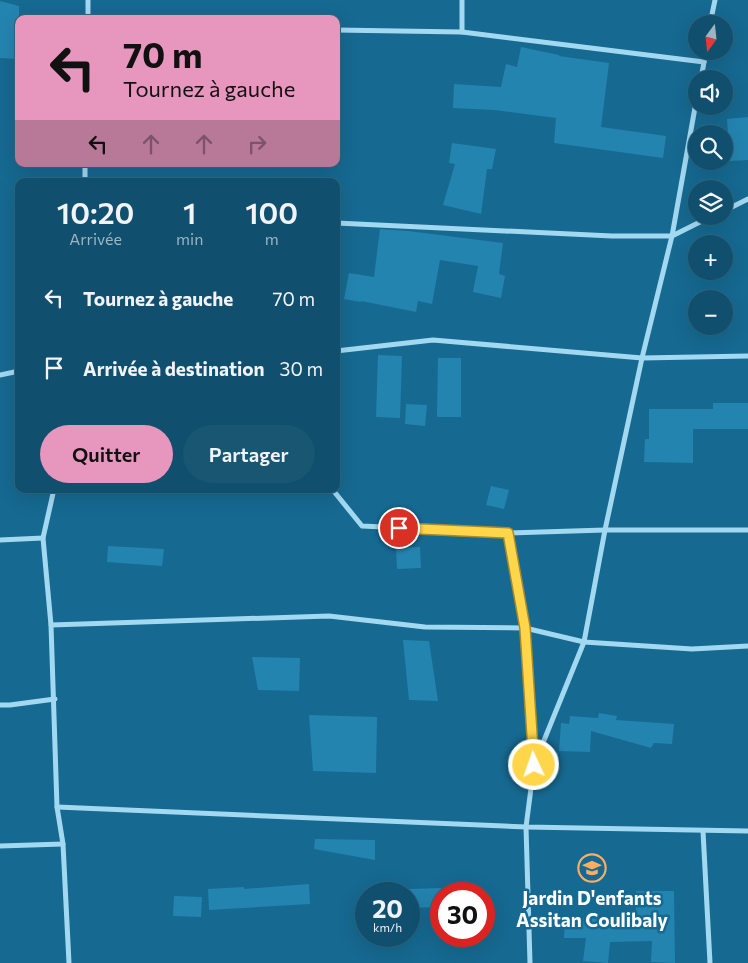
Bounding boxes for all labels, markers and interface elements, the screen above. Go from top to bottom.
north arrow [688,15,732,60]
map controls [688,15,733,335]
text: 70 m [123,32,203,75]
icon: left [40,35,105,100]
button: sound [688,70,733,115]
text: Tournez à gauche [123,75,295,102]
button: search [688,125,733,170]
icon: left [84,130,112,158]
icon: ahead [137,130,165,158]
icon: ahead [190,130,218,158]
icon: right [243,130,271,158]
button: layers [688,180,733,225]
text: 10:20 [57,193,134,230]
text: 1 [183,193,196,230]
text: 100 [245,193,298,230]
text: Arrivée [69,229,122,248]
text: min [176,229,203,248]
text: m [265,229,279,248]
button: + [688,235,733,280]
icon: left [40,284,68,312]
text: Tournez à gauche [83,287,233,310]
text: 70 m [272,287,315,310]
button: − [688,290,733,335]
icon: arrive [40,354,68,382]
text: Arrivée à destination [83,357,265,380]
text: 30 m [280,357,323,380]
button: Quitter [40,425,173,483]
button: Partager [183,425,315,483]
pin [378,507,420,549]
icon: arrive [385,514,413,542]
position arrow [507,738,559,790]
school or university icon: Jardin D'enfants Assitan Coulibaly [577,853,607,883]
speed limit sign: 30 [430,882,495,947]
place label: Jardin D'enfants Assitan Coulibaly [516,886,668,931]
text: 20 [372,893,403,923]
text: km/h [373,920,402,934]

